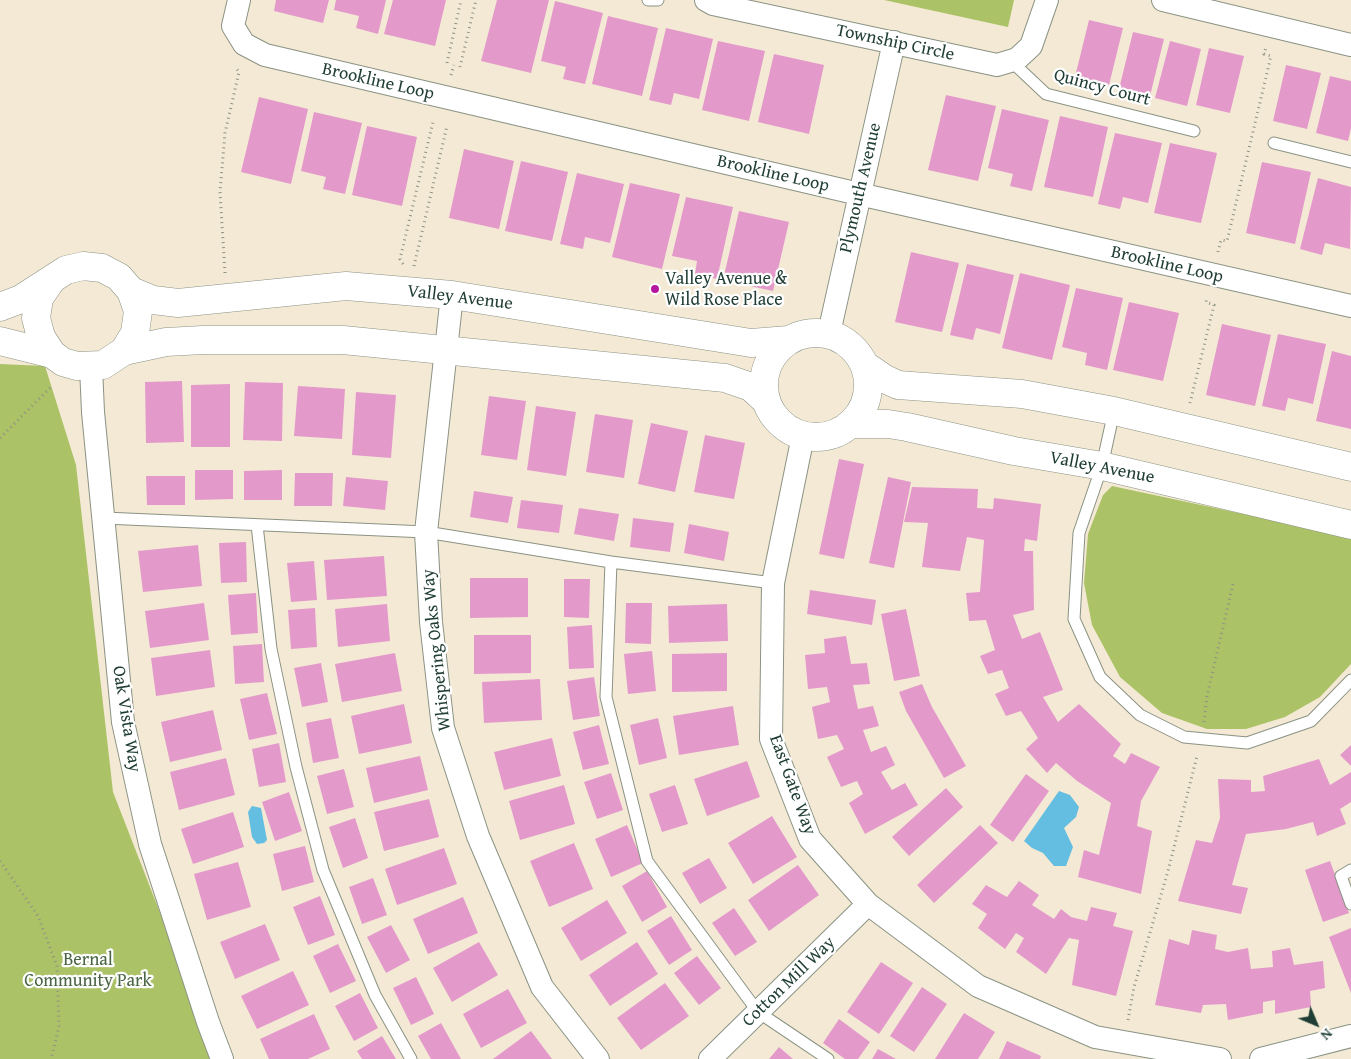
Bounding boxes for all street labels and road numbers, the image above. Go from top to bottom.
street label: Township Circle [834,20,956,66]
street label: Brookline Loop [320,59,436,105]
street label: Quincy Court [1051,65,1153,111]
street label: Plymouth Avenue [836,121,886,255]
street label: Brookline Loop [715,151,831,197]
street label: Brookline Loop [1109,242,1225,288]
street label: Valley Avenue [406,281,514,315]
street label: Valley Avenue [1048,447,1156,489]
street label: Whispering Oaks Way [418,568,456,732]
street label: Oak Vista Way [107,664,145,774]
street label: East Gate Way [764,732,820,838]
street label: Cotton Mill Way [738,932,840,1032]

